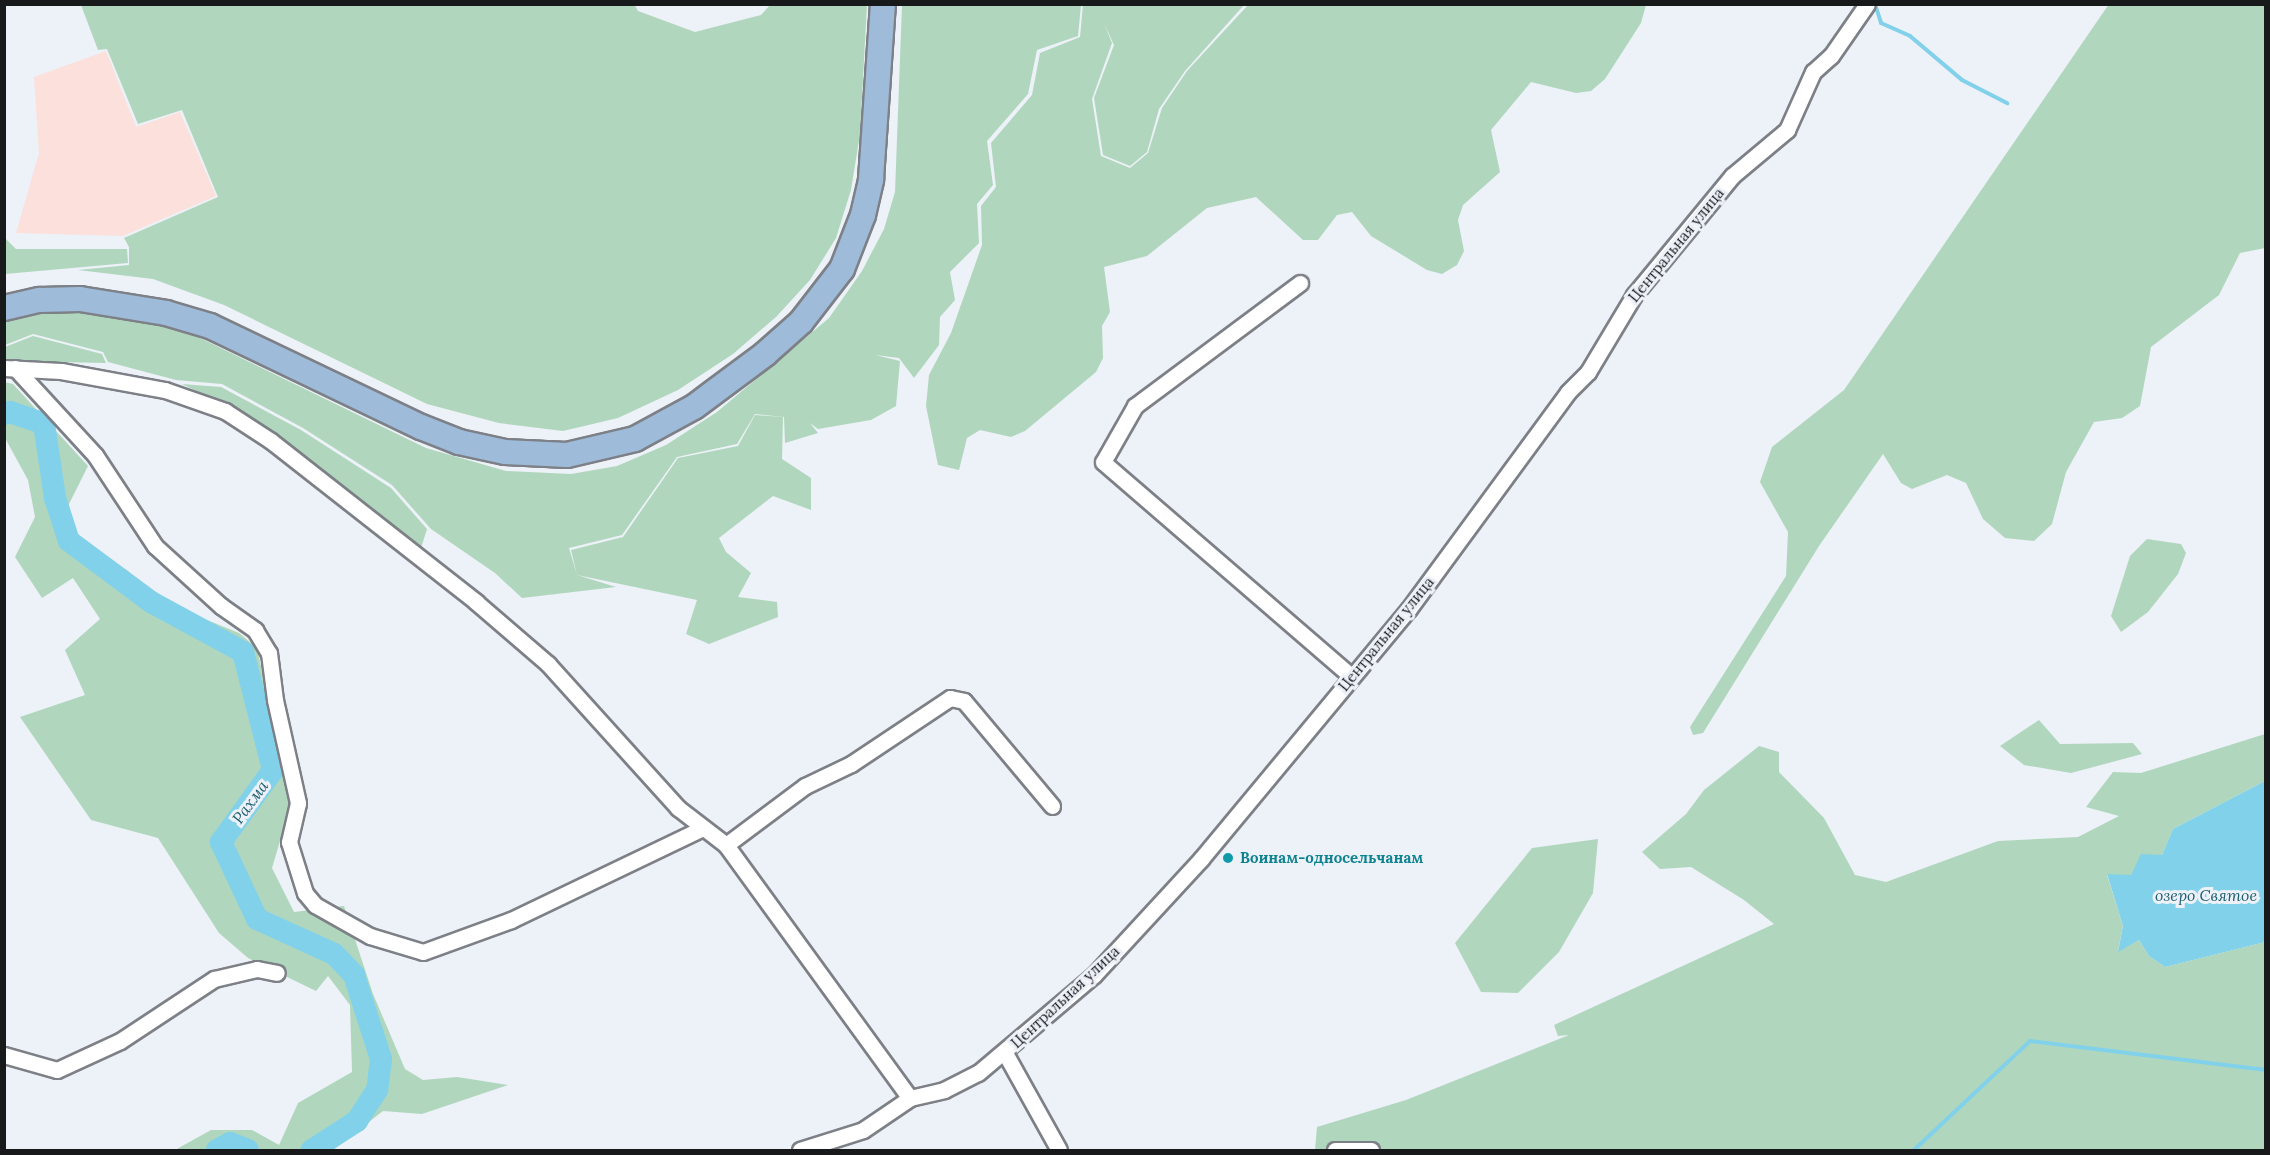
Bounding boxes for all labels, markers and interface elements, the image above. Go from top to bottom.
street label: Центральная улица [1624,184,1728,306]
street label: Центральная улица [1334,573,1438,695]
water label: Рахма [228,777,272,827]
place label: Воинам-односельчанам [1240,849,1423,867]
marker: Воинам-односельчанам [1221,851,1235,865]
water label: озеро Святое [2155,885,2257,905]
street label: Центральная улица [1007,942,1123,1052]

